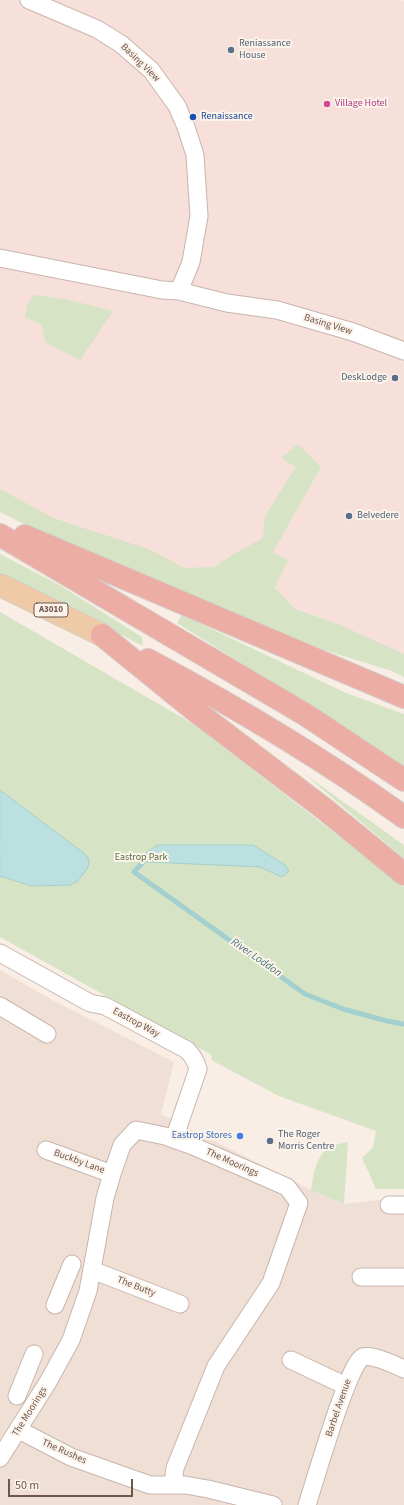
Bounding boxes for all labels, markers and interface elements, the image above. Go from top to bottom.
place label: Reniassance House [239,38,291,62]
street label: Basing View [118,41,162,85]
marker: Reniassance House [226,45,236,55]
place label: Village Hotel [335,98,387,110]
marker: Village Hotel [322,99,332,109]
place label: Renaissance [201,111,253,123]
marker: Renaissance [188,112,198,122]
street label: Basing View [302,312,354,338]
place label: DeskLodge [341,372,387,384]
marker: DeskLodge [390,373,400,383]
place label: Belvedere [357,510,399,522]
marker: Belvedere [344,511,354,521]
road number: A3010 [34,603,68,617]
park label: Eastrop Park [115,852,167,864]
water label: River Loddon [228,936,284,980]
street label: Eastrop Way [110,1006,162,1040]
place label: The Roger Morris Centre [278,1129,334,1152]
place label: Eastrop Stores [172,1130,232,1142]
marker: Eastrop Stores [235,1131,245,1141]
marker: The Roger Morris Centre [265,1136,275,1146]
street label: The Moorings [204,1146,260,1180]
street label: Buckby Lane [52,1147,106,1177]
street label: The Butty [115,1274,157,1300]
street label: Barbel Avenue [324,1378,354,1438]
street label: The Moorings [10,1385,50,1439]
street label: The Rushes [40,1437,88,1467]
scale bar [10,1471,135,1497]
text: 50 m [15,1477,39,1494]

